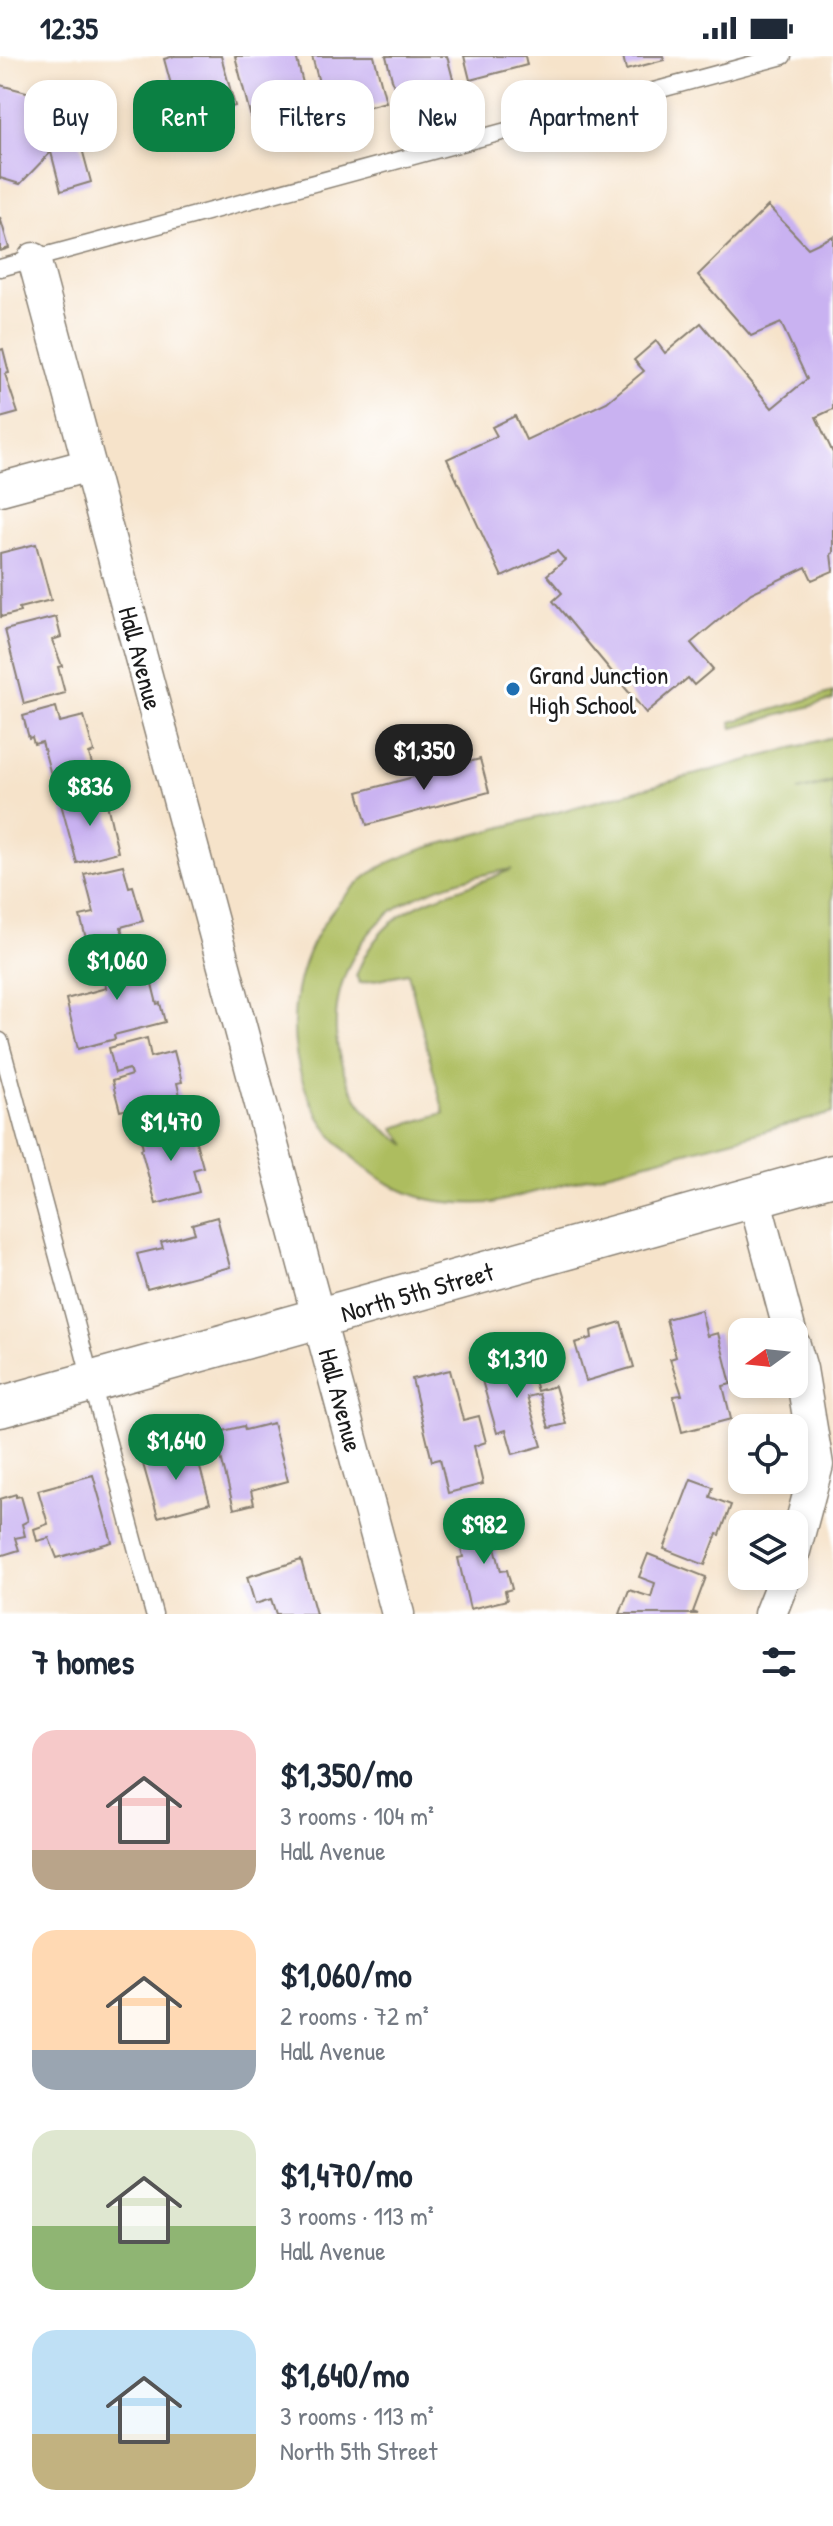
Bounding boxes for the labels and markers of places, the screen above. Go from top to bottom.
place label: Grand Junction High School [529,657,668,722]
marker: Grand Junction High School [504,680,522,698]
pin: $1,350 [359,724,489,792]
pin: $836 [43,760,137,828]
pin: $1,060 [52,934,182,1002]
pin: $1,470 [106,1095,236,1163]
pin: $1,310 [452,1332,582,1400]
pin: $1,640 [111,1414,241,1482]
pin: $982 [437,1498,531,1566]

